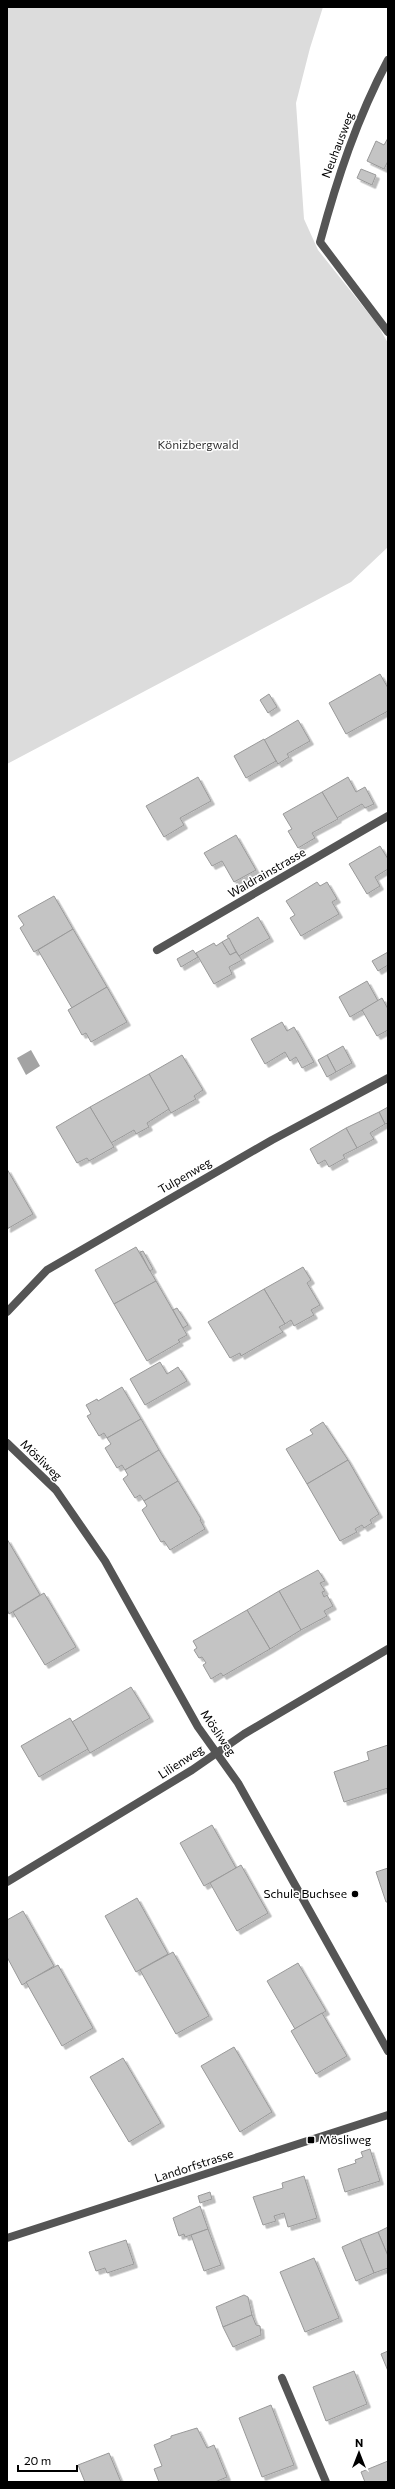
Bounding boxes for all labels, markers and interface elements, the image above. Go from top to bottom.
street label: Neuhausweg [318,109,356,180]
park label: Könizbergwald [157,437,239,451]
street label: Waldrainstrasse [225,844,308,900]
street label: Tulpenweg [156,1154,214,1196]
street label: Mösliweg [18,1436,66,1483]
street label: Mösliweg [198,1707,240,1758]
street label: Lilienweg [155,1741,206,1781]
place label: Schule Buchsee [263,1886,347,1900]
marker: Schule Buchsee [350,1889,360,1899]
place label: Mösliweg [319,2132,372,2146]
marker: Mösliweg [306,2135,316,2145]
street label: Landorfstrasse [153,2146,235,2184]
north arrow [339,2433,379,2473]
text: N [355,2436,363,2449]
scale bar [18,2447,77,2473]
text: 20 m [24,2453,51,2467]

